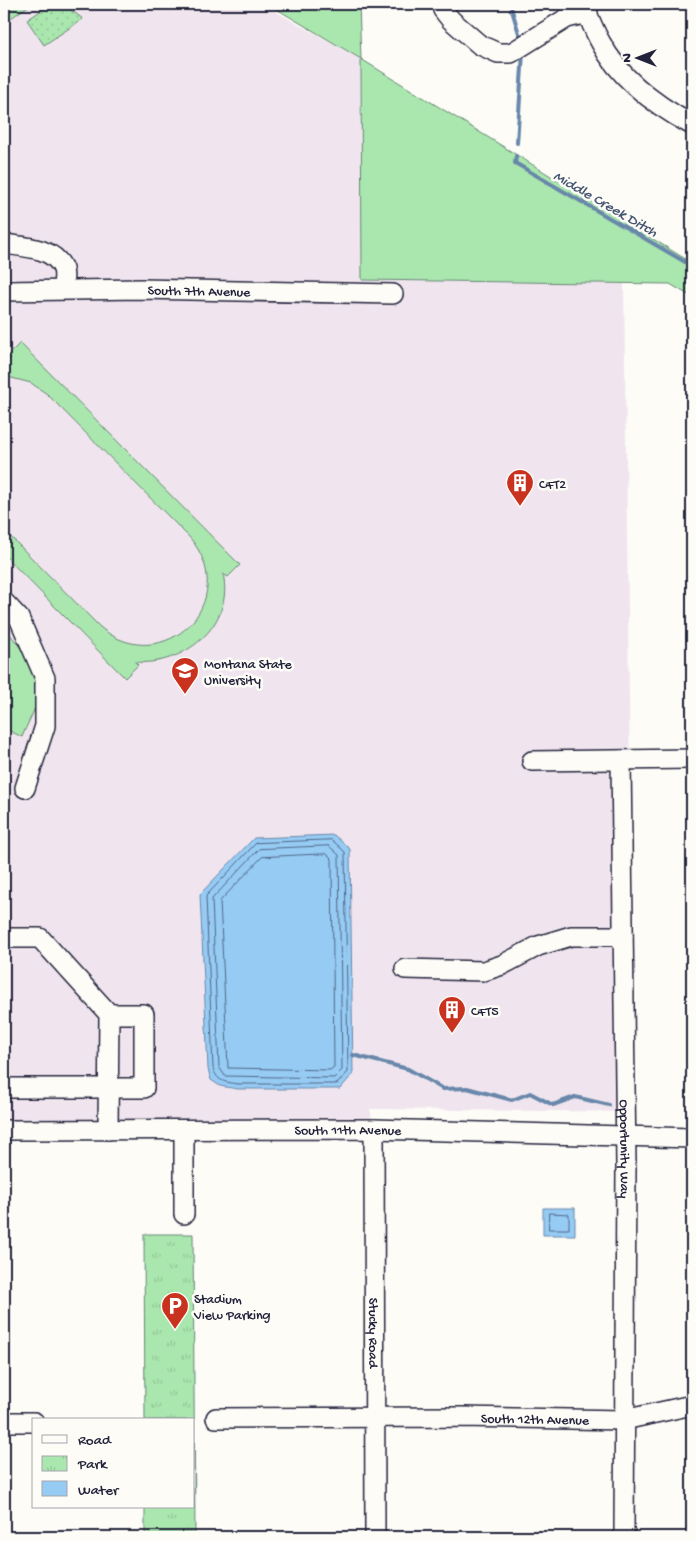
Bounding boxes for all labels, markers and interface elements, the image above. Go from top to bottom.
north arrow [614,32,664,82]
text: N [619,53,636,63]
water label: Middle Creek Ditch [550,168,661,242]
street label: South 7th Avenue [147,283,251,302]
building icon: CFT2 [505,468,535,507]
place label: CFT2 [539,477,566,494]
school or university icon: Montana State University [170,656,200,695]
place label: Montana State University [204,657,293,690]
building icon: CFT5 [437,995,467,1034]
place label: CFT5 [471,1004,499,1021]
street label: Opportunity Way [614,1099,632,1199]
street label: South 11th Avenue [294,1123,402,1141]
parking icon: Stadium View Parking [160,1291,190,1330]
place label: Stadium View Parking [193,1292,271,1325]
street label: Stucky Road [363,1298,381,1370]
street label: South 12th Avenue [481,1411,590,1430]
legend [32,1418,195,1508]
text: Road [78,1432,112,1450]
text: Park [77,1456,108,1474]
text: Water [78,1482,120,1500]

